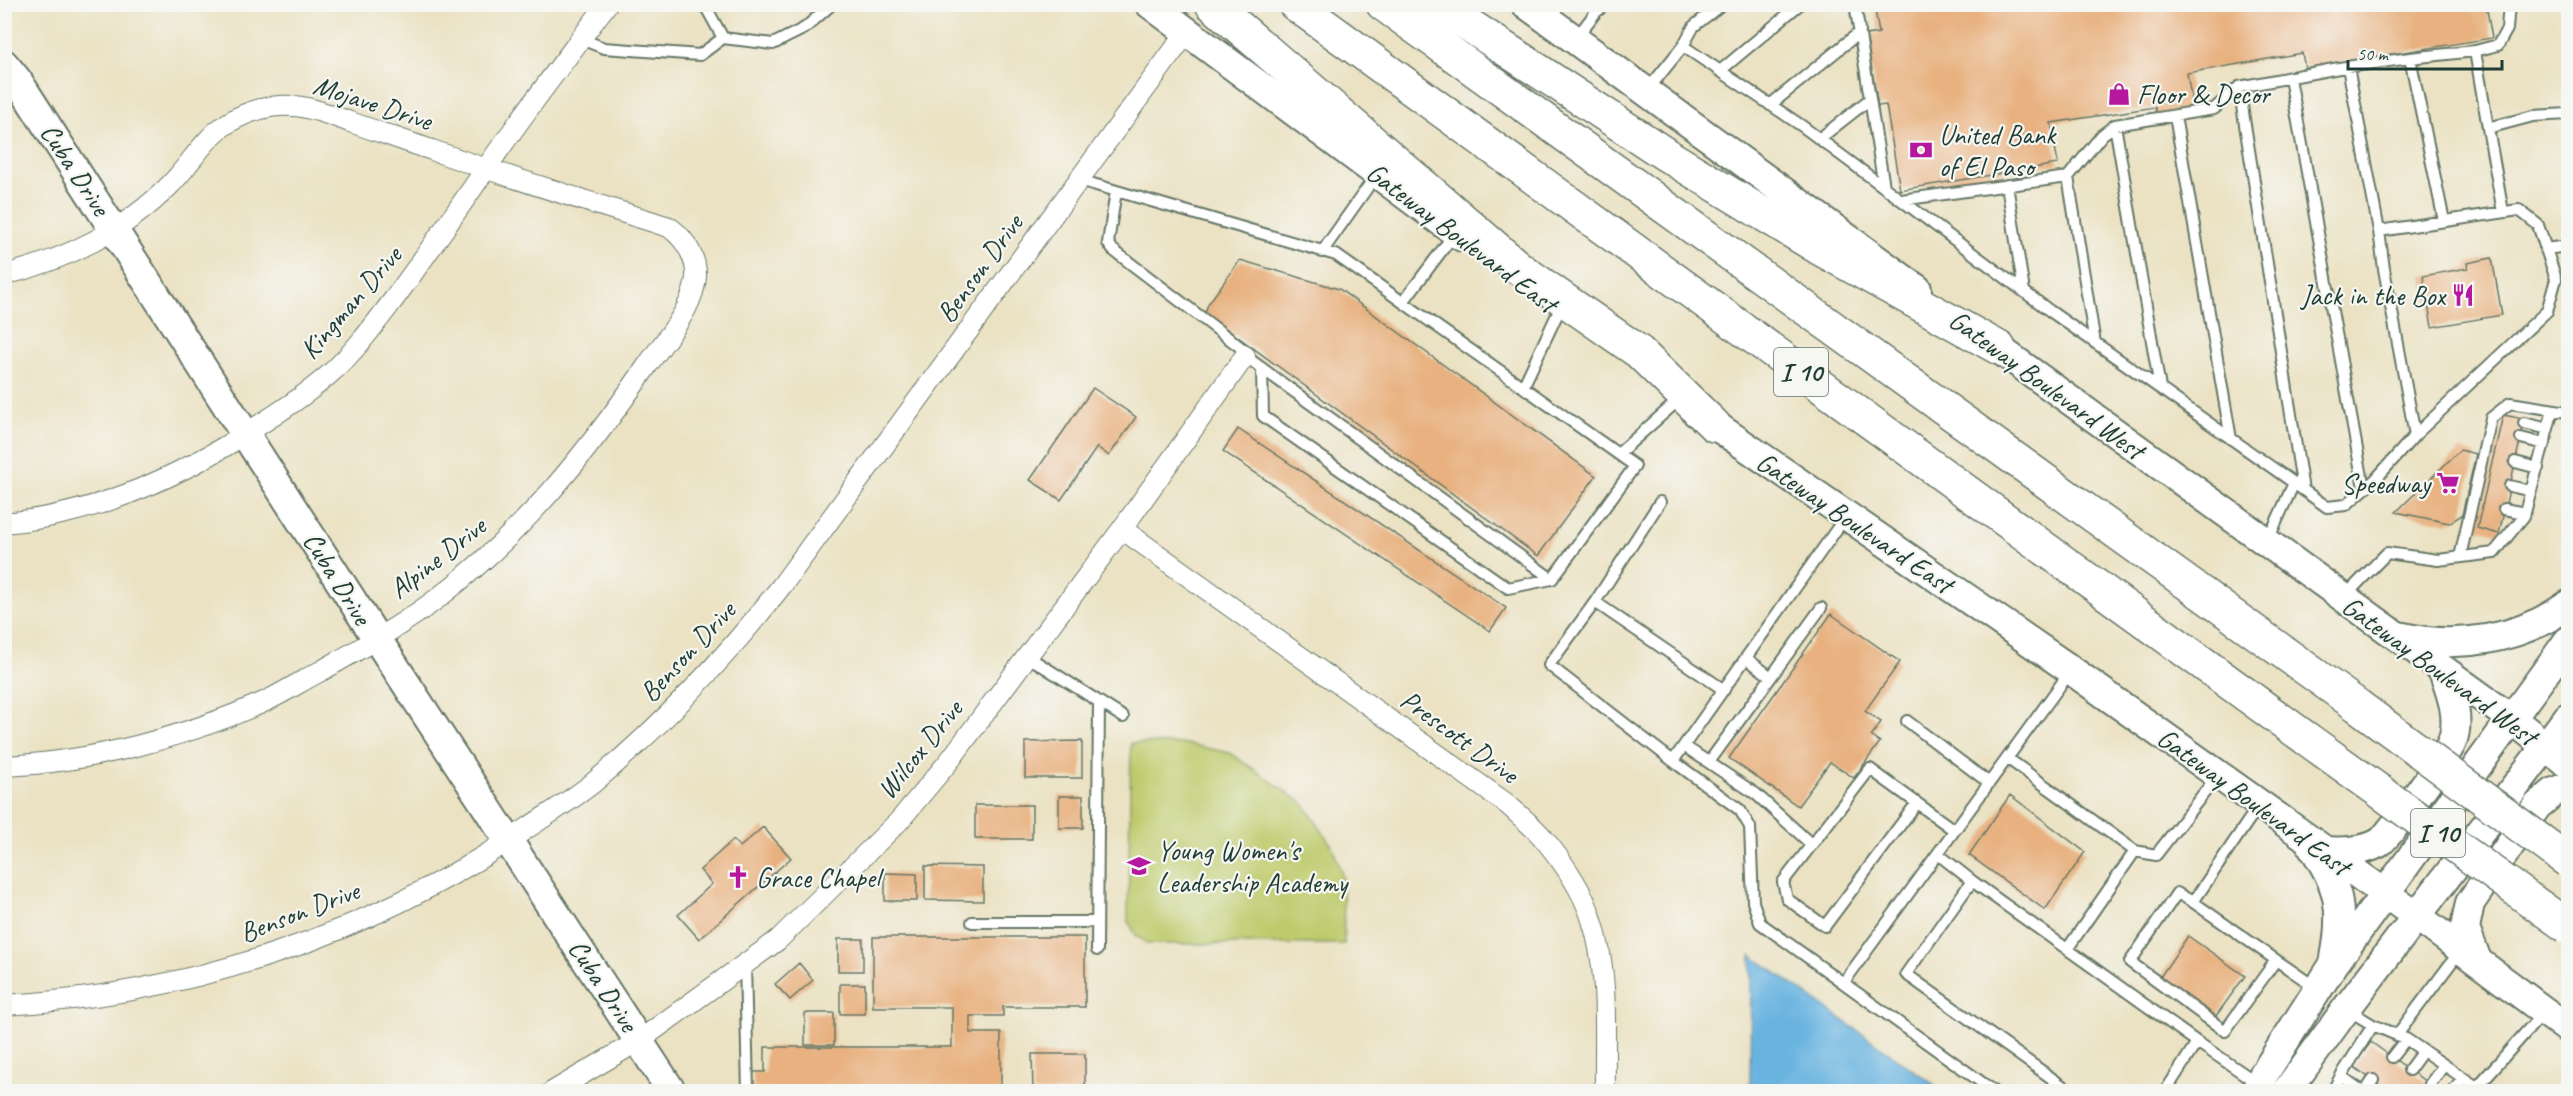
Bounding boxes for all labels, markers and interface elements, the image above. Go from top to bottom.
scale bar [2348,33,2502,71]
text: 50 m [2357,43,2390,65]
street label: Mojave Drive [309,67,438,139]
place label: Floor & Decor [2137,77,2272,112]
shop icon: Floor & Decor [2106,81,2132,107]
street label: Cuba Drive [33,117,119,224]
place label: United Bank of El Paso [1939,117,2057,184]
bank icon: United Bank of El Paso [1908,137,1934,163]
street label: Gateway Boulevard East [1360,154,1567,323]
street label: Benson Drive [928,206,1031,329]
street label: Kingman Drive [292,237,410,366]
place label: Jack in the Box [2299,278,2447,313]
restaurant icon: Jack in the Box [2450,282,2476,308]
street label: Gateway Boulevard West [1942,302,2154,469]
road number: I 10 [1774,348,1828,396]
street label: Gateway Boulevard East [1750,444,1963,603]
place label: Speedway [2341,466,2432,501]
supermarket icon: Speedway [2435,470,2461,496]
street label: Alpine Drive [382,508,494,606]
street label: Cuba Drive [295,525,381,633]
street label: Gateway Boulevard West [2335,588,2547,755]
street label: Benson Drive [632,592,744,709]
street label: Prescott Drive [1394,682,1527,792]
street label: Wilcox Drive [869,691,971,806]
street label: Gateway Boulevard East [2151,720,2360,885]
road number: I 10 [2411,809,2465,857]
place label: Young Women's Leadership Academy [1157,833,1350,900]
school or university icon: Young Women's Leadership Academy [1126,853,1152,879]
place label: Grace Chapel [756,860,885,895]
church icon: Grace Chapel [725,864,751,890]
street label: Benson Drive [234,872,366,950]
street label: Cuba Drive [561,933,647,1040]

